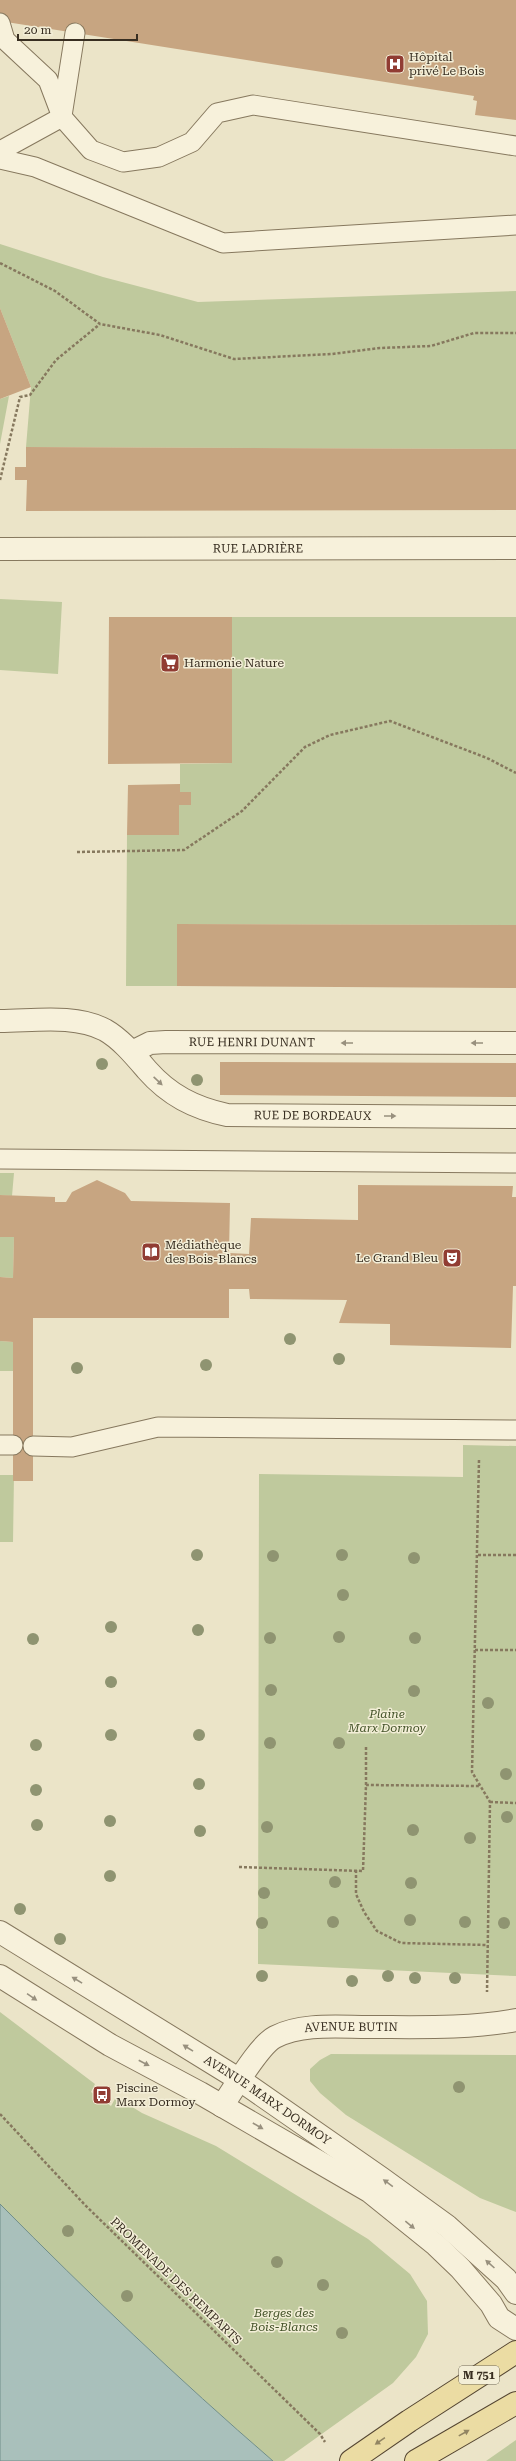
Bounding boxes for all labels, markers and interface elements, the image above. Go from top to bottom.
scale bar [18,16,137,42]
text: 20 m [24,23,51,37]
place label: Hôpital privé Le Bois [409,50,484,78]
hospital icon: Hôpital privé Le Bois [384,53,406,75]
street label: RUE LADRIÈRE [213,541,303,556]
supermarket icon: Harmonie Nature [159,652,181,674]
place label: Harmonie Nature [184,656,284,670]
street label: RUE HENRI DUNANT [189,1035,315,1049]
one-way arrow [340,1040,353,1046]
one-way arrow [470,1040,483,1046]
one-way arrow [153,1076,163,1086]
street label: RUE DE BORDEAUX [254,1108,372,1123]
one-way arrow [384,1113,397,1119]
place label: Médiathèque des Bois-Blancs [165,1238,257,1266]
library icon: Médiathèque des Bois-Blancs [140,1241,162,1263]
theatre icon: Le Grand Bleu [441,1247,463,1269]
place label: Le Grand Bleu [356,1251,439,1265]
park label: Plaine Marx Dormoy [347,1707,427,1735]
one-way arrow [71,1977,83,1984]
one-way arrow [27,1993,38,2001]
street label: AVENUE BUTIN [303,2019,398,2035]
one-way arrow [182,2044,194,2051]
street label: AVENUE MARX DORMOY [202,2053,334,2148]
one-way arrow [138,2060,150,2067]
place label: Piscine Marx Dormoy [116,2081,197,2109]
bus stop icon: Piscine Marx Dormoy [91,2084,113,2106]
one-way arrow [252,2123,264,2130]
one-way arrow [383,2179,394,2187]
street label: PROMENADE DES REMPARTS [108,2215,244,2347]
one-way arrow [405,2220,416,2229]
one-way arrow [485,2259,495,2269]
park label: Berges des Bois-Blancs [249,2306,318,2334]
road number: M 751 [459,2366,499,2384]
one-way arrow [458,2430,469,2437]
one-way arrow [375,2437,385,2445]

